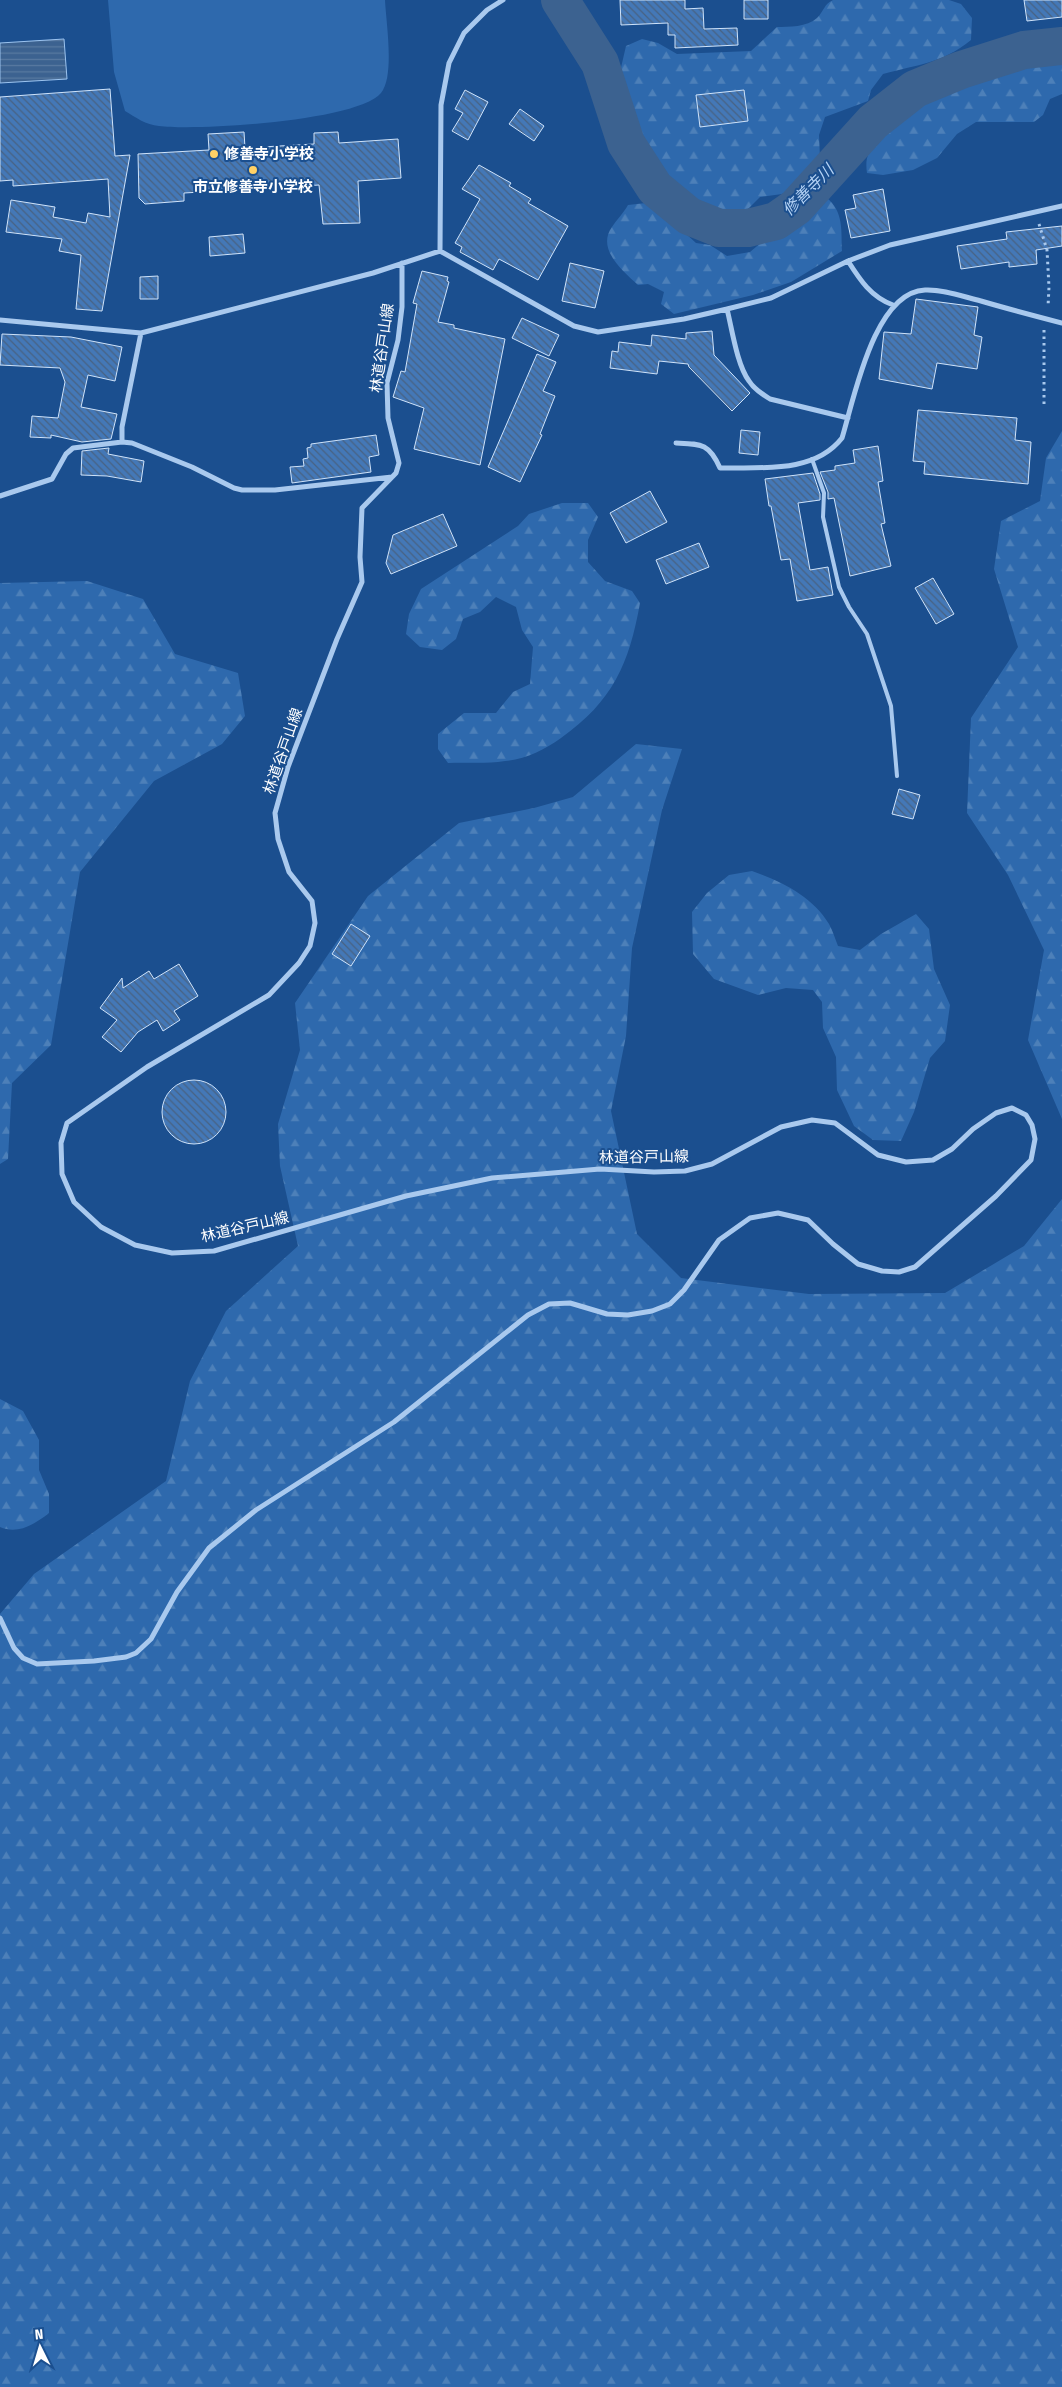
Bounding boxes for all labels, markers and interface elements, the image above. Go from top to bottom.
place label: 修善寺小学校 [224,145,314,163]
marker: 修善寺小学校 [208,148,220,160]
water label: 修善寺川 [779,159,839,219]
marker: 市立修善寺小学校 [247,164,259,176]
place label: 市立修善寺小学校 [193,178,313,196]
street label: 林道谷戸山線 [367,302,397,394]
street label: 林道谷戸山線 [260,706,306,796]
street label: 林道谷戸山線 [599,1147,689,1167]
street label: 林道谷戸山線 [199,1208,291,1246]
north arrow [15,2322,65,2372]
text: N [34,2326,44,2343]

